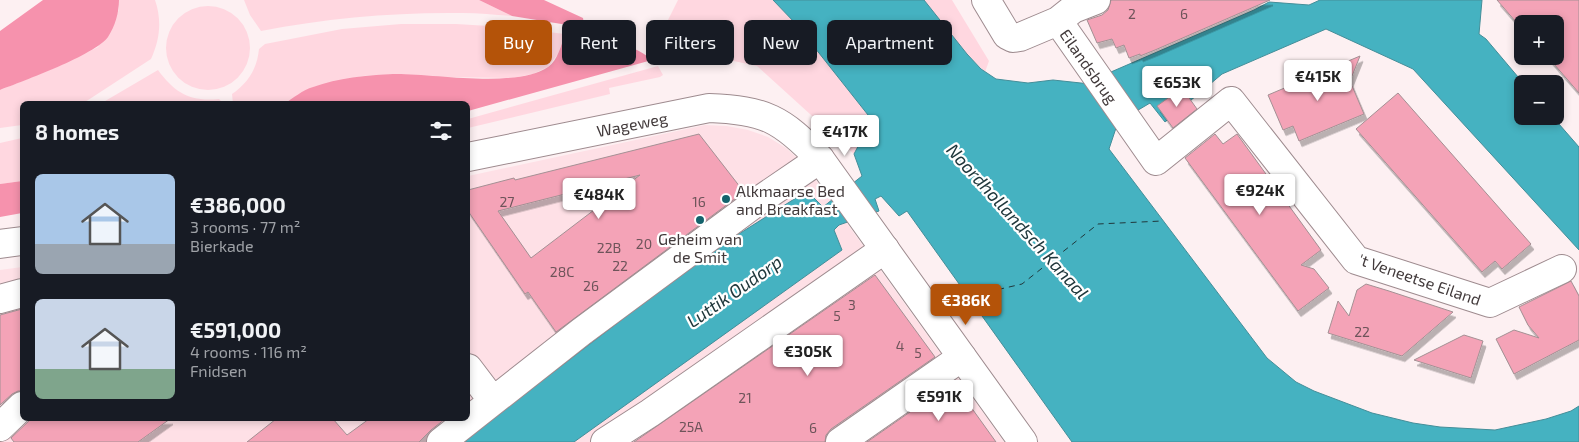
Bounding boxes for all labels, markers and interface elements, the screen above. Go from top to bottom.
house number: 2 [1128,5,1136,22]
house number: 6 [1180,5,1188,22]
map controls [1514,15,1564,125]
button: + [1514,15,1564,65]
chip: Buy [485,20,552,65]
chip: Rent [562,20,636,65]
chip: Filters [646,20,734,65]
chip: New [744,20,817,65]
chip: Apartment [827,20,952,65]
street label: Eilandsbrug [1056,25,1122,107]
pin: €415K [1283,59,1353,102]
pin: €653K [1142,66,1212,108]
text: €415K [1295,66,1341,85]
text: €653K [1153,72,1201,91]
button: − [1514,75,1564,125]
street label: Wageweg [595,108,669,140]
pin: €417K [810,114,880,157]
icon: filters [427,117,455,145]
text: 8 homes [35,119,119,144]
text: €417K [822,121,868,140]
water label: Noordhollandsch Kanaal [942,139,1094,303]
pin: €924K [1225,174,1295,216]
pin: €484K [564,178,634,220]
text: €924K [1235,180,1285,199]
place label: Alkmaarse Bed and Breakfast [736,181,845,218]
text: €484K [574,184,624,203]
text: €386,000 [190,192,286,217]
house number: 27 [499,193,515,210]
house number: 16 [692,193,706,210]
marker: Alkmaarse Bed and Breakfast [720,193,732,205]
icon: home [75,194,135,254]
marker: Geheim van de Smit [694,214,706,226]
text: 3 rooms · 77 m² [190,217,301,236]
place label: Geheim van de Smit [658,229,742,266]
house number: 20 [636,235,652,252]
text: Bierkade [190,236,254,255]
house number: 22B [597,239,621,256]
street label: 't Veneetse Eiland [1356,249,1484,309]
water label: Luttik Oudorp [682,250,786,332]
house number: 22 [612,257,628,274]
house number: 28C [550,263,574,280]
house number: 26 [583,277,599,294]
pin: €386K [931,284,1001,326]
text: €386K [942,290,990,309]
house number: 3 [848,296,856,313]
house number: 5 [833,307,841,324]
text: €591,000 [190,317,281,342]
icon: home [75,319,135,379]
house number: 22 [1354,323,1370,340]
pin: €305K [773,334,843,377]
house number: 4 [896,337,904,354]
text: €305K [784,341,832,360]
text: 4 rooms · 116 m² [190,342,307,361]
house number: 5 [914,344,922,361]
text: Fnidsen [190,361,247,380]
pin: €591K [904,380,974,422]
text: €591K [916,386,962,405]
house number: 21 [738,389,752,406]
house number: 25A [679,418,703,435]
house number: 6 [809,419,817,436]

